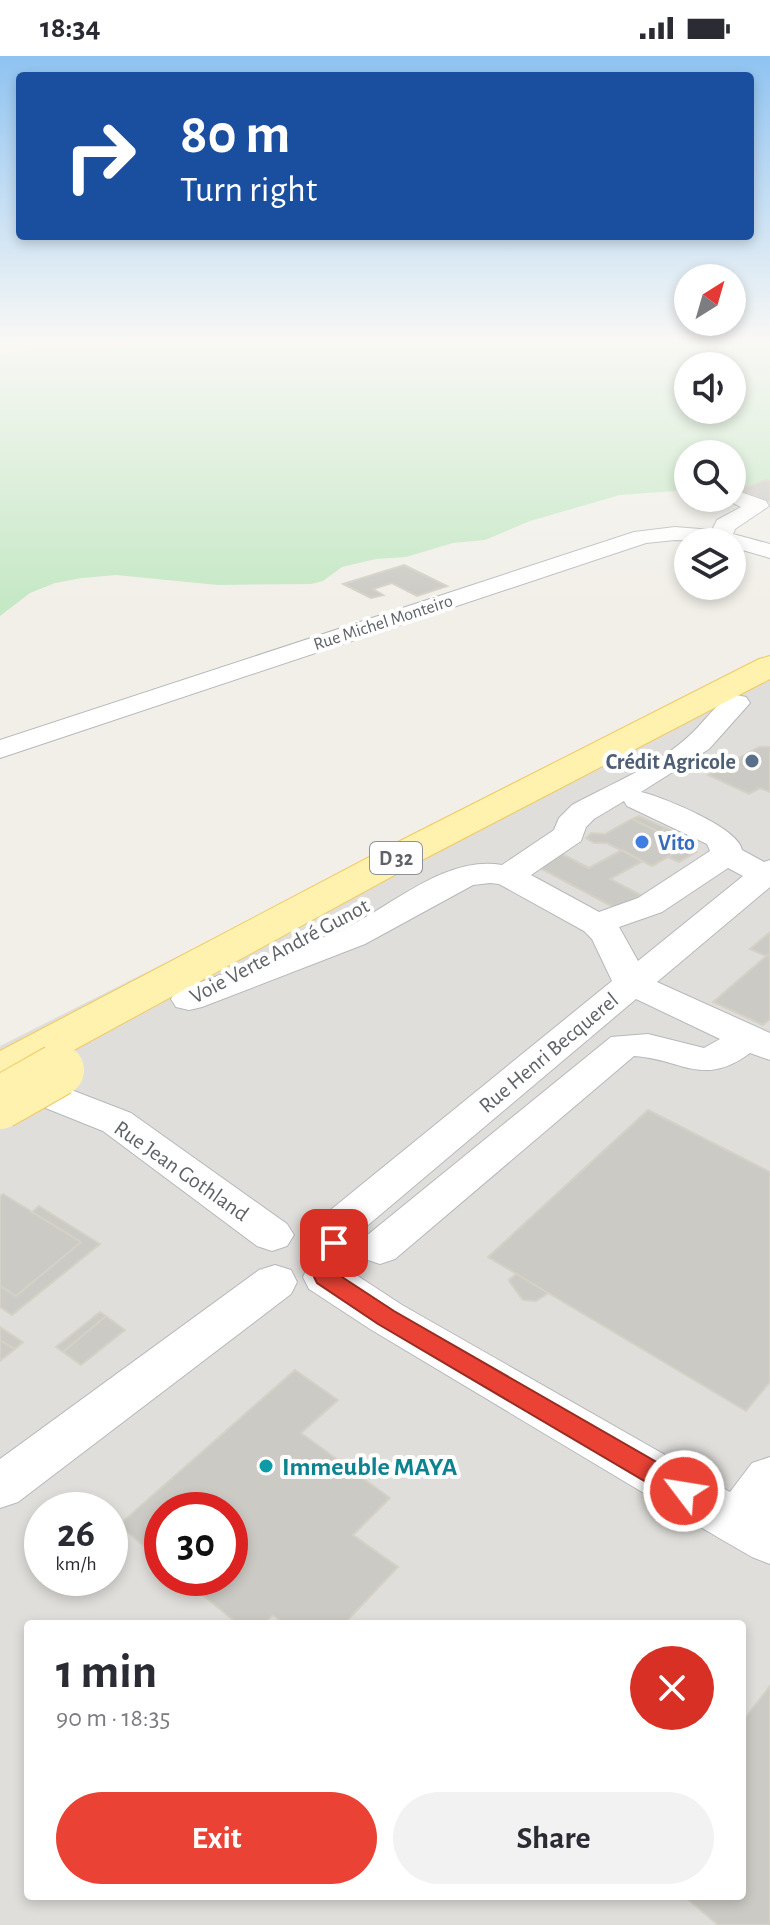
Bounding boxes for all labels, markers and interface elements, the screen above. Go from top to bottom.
text: 18:34 [40,13,100,43]
icon: right [48,104,152,208]
text: 80 m [180,107,290,163]
text: Turn right [180,172,317,208]
north arrow [674,264,746,336]
map controls [674,264,746,600]
button: sound [674,352,746,424]
button: search [674,440,746,512]
button: layers [674,528,746,600]
street label: Rue Michel Monteiro [311,592,455,654]
place label: Crédit Agricole [606,751,736,773]
marker: Crédit Agricole [743,752,761,770]
place label: Vito [658,832,695,854]
marker: Vito [633,833,651,851]
road number: D 32 [370,842,422,874]
street label: Voie Verte André Gunot [186,894,373,1007]
street label: Rue Henri Becquerel [475,988,622,1117]
street label: Rue Jean Gothland [110,1116,253,1225]
pin [300,1209,368,1277]
icon: arrive [312,1221,356,1265]
position arrow [642,1449,726,1533]
place label: Immeuble MAYA [282,1454,458,1480]
marker: Immeuble MAYA [257,1457,275,1475]
speed limit sign: 30 [144,1492,248,1596]
text: 26 [57,1514,95,1554]
text: km/h [55,1554,97,1574]
button: close [630,1646,714,1730]
text: 1 min [56,1649,157,1697]
text: 90 m · 18:35 [56,1705,170,1731]
button: Exit [56,1792,377,1884]
button: Share [393,1792,714,1884]

